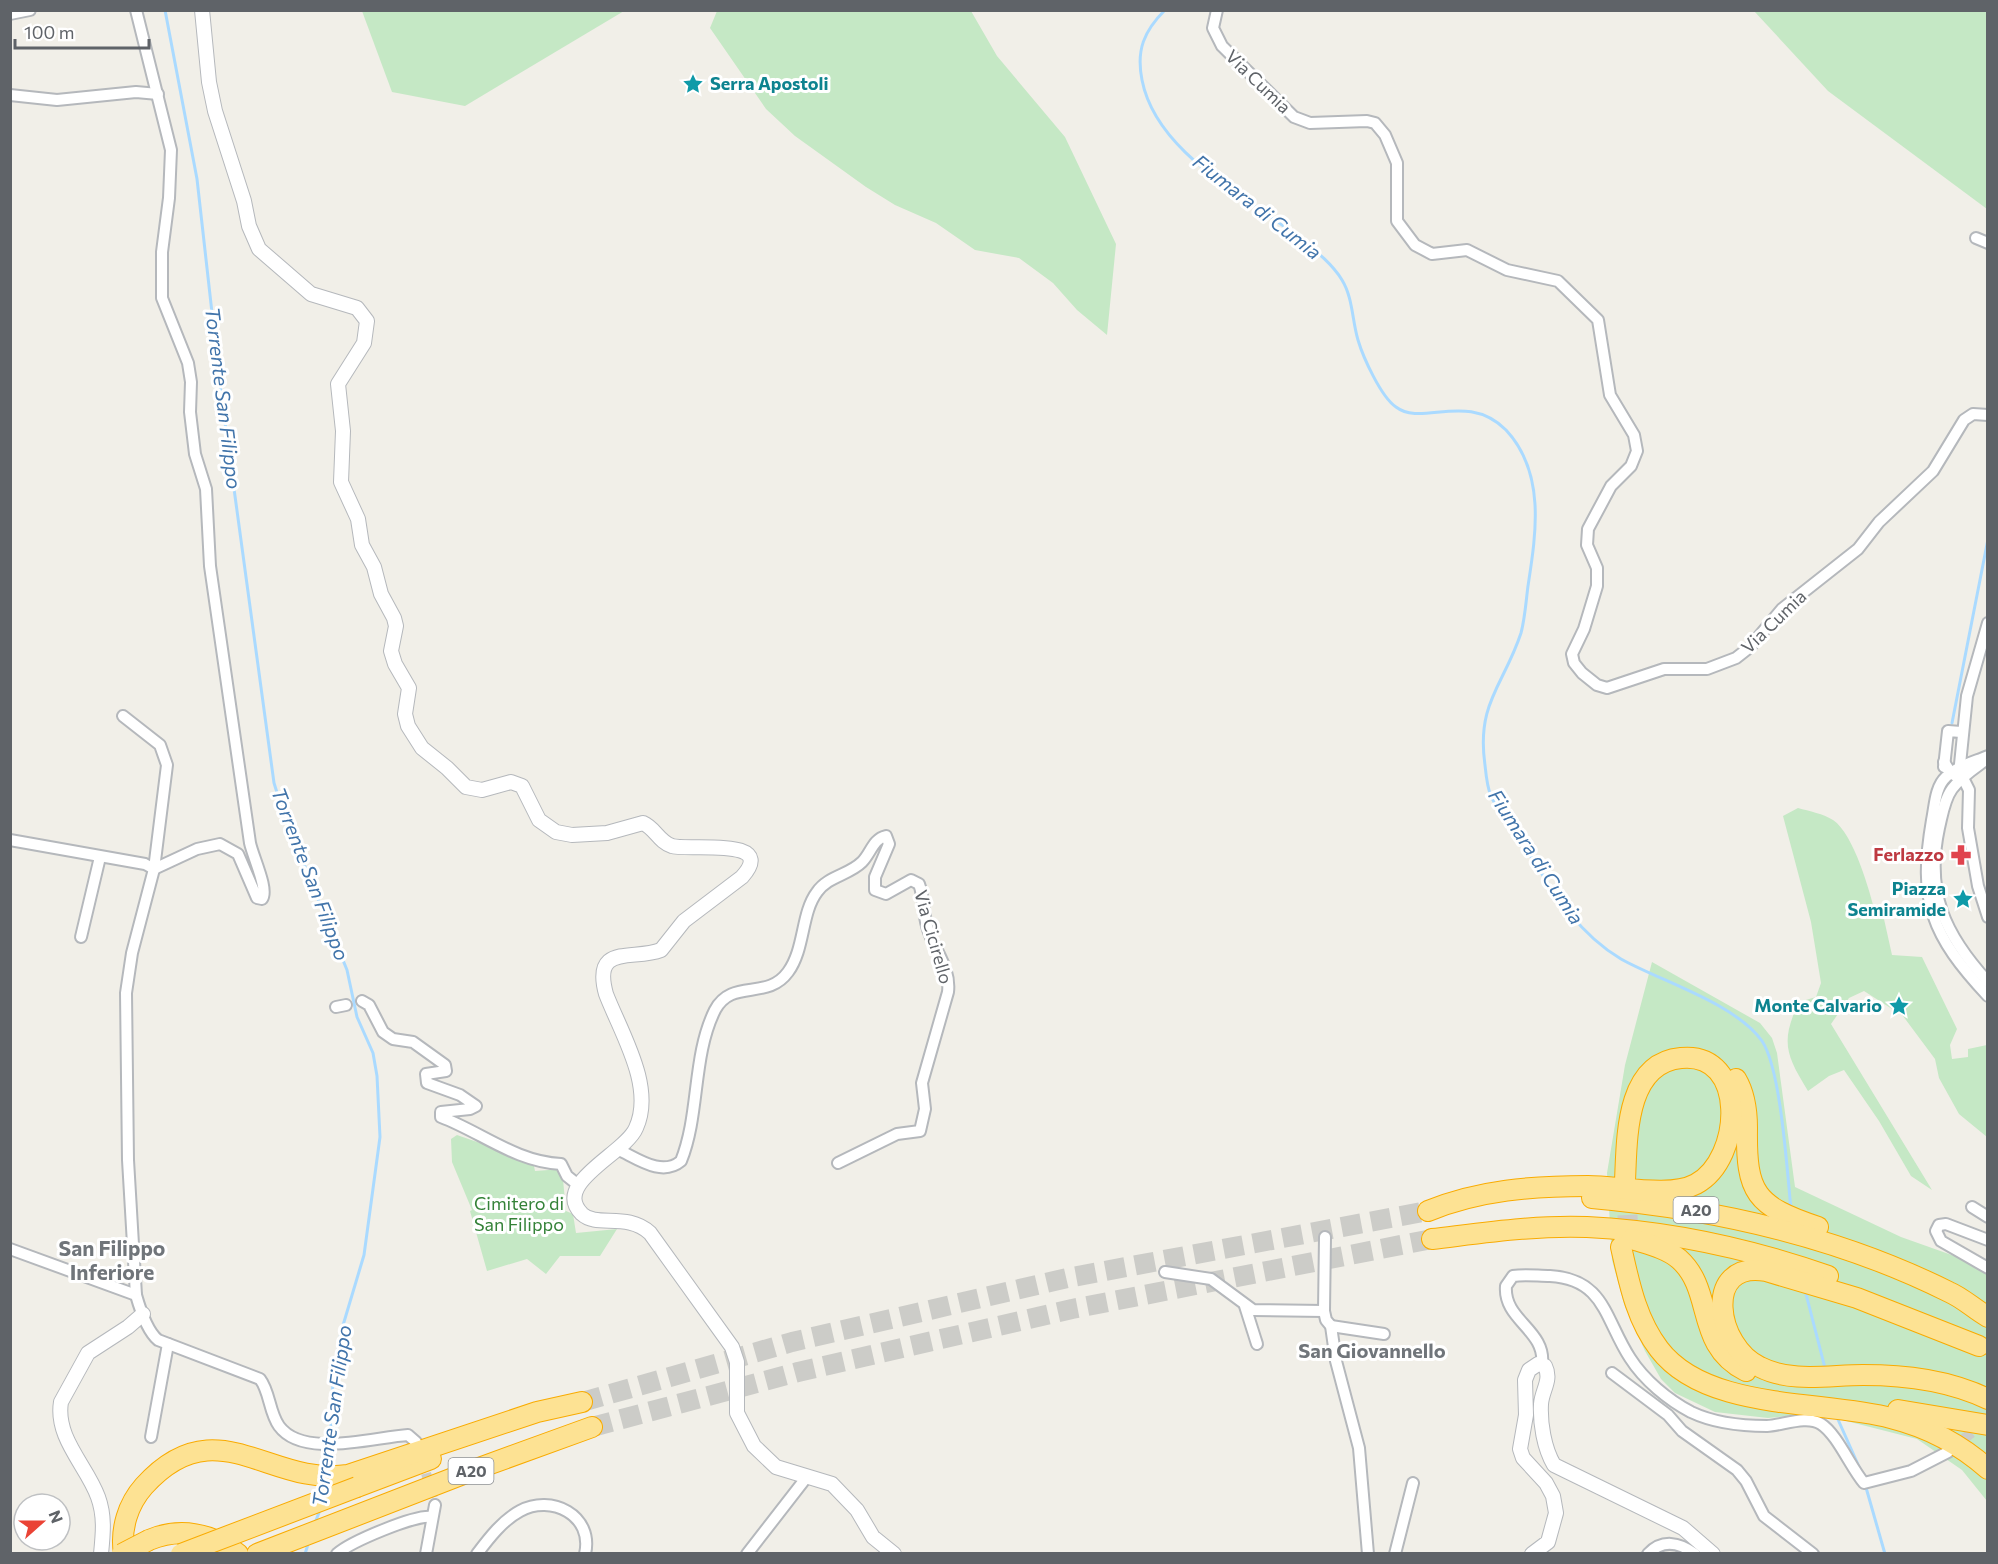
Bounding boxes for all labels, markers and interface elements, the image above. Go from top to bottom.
scale bar [15,12,148,50]
text: 100 m [24,21,74,43]
street label: Via Cumia [1222,45,1296,118]
place icon: Serra Apostoli [681,72,705,96]
place label: Serra Apostoli [710,72,829,94]
water label: Fiumara di Cumia [1189,149,1327,264]
water label: Torrente San Filippo [201,305,247,490]
street label: Via Cumia [1736,585,1810,658]
water label: Torrente San Filippo [267,784,355,964]
water label: Fiumara di Cumia [1484,784,1589,928]
place label: Ferlazzo [1873,843,1944,865]
pharmacy icon: Ferlazzo [1949,843,1973,867]
place label: Piazza Semiramide [1848,877,1946,920]
street label: Via Cicirello [910,887,958,986]
place icon: Piazza Semiramide [1951,887,1975,911]
place label: Monte Calvario [1754,994,1882,1016]
place icon: Monte Calvario [1887,994,1911,1018]
park label: Cimitero di San Filippo [474,1192,564,1235]
road number: A20 [1674,1197,1718,1223]
district label: San Filippo Inferiore [59,1235,165,1284]
water label: Torrente San Filippo [306,1323,356,1508]
district label: San Giovannello [1298,1338,1446,1362]
road number: A20 [448,1458,494,1484]
north arrow [12,1492,72,1552]
text: N [45,1507,67,1525]

